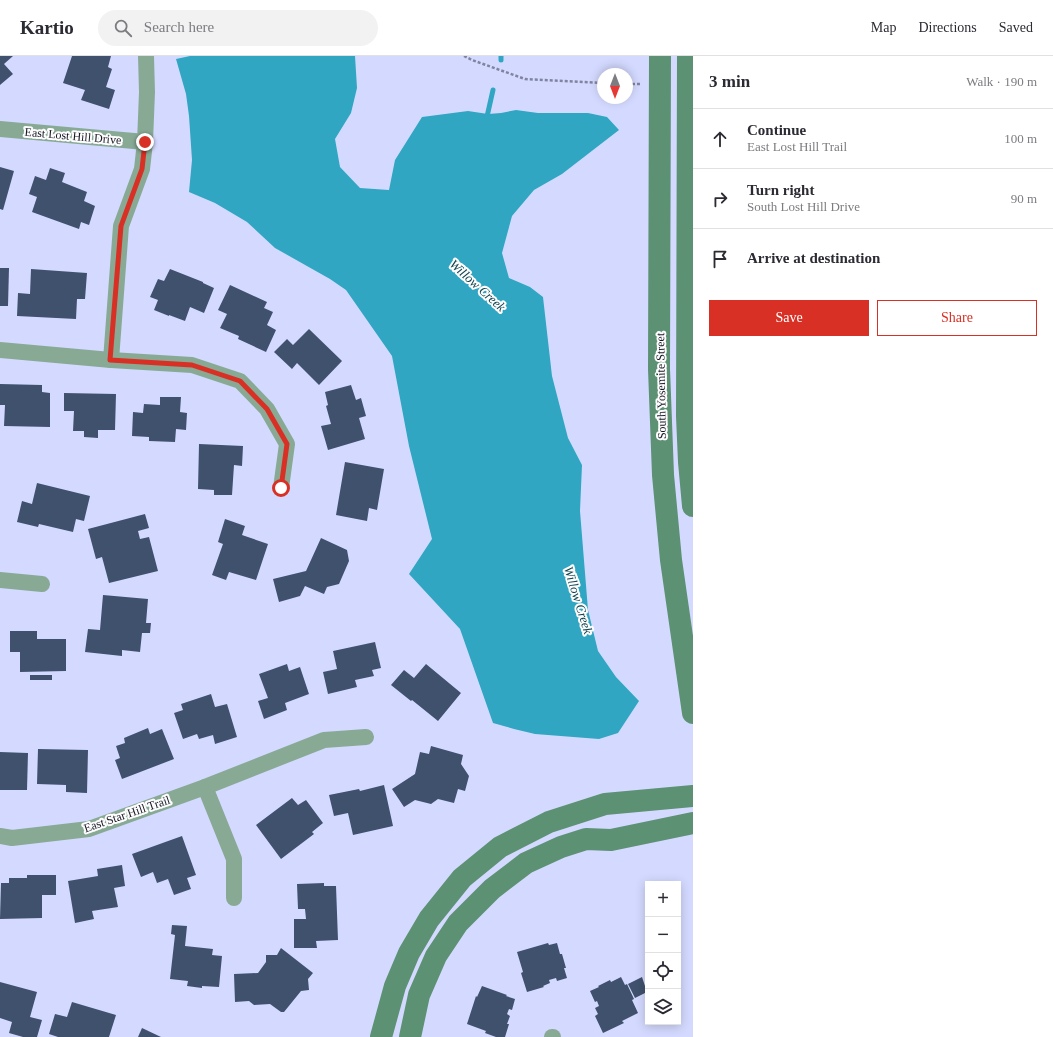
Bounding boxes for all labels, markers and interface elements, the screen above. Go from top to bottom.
search box [98,10,378,46]
text: Kartio [20,17,74,38]
icon: search [112,17,134,39]
text: Search here [144,19,214,35]
text: Map [871,20,896,35]
text: Directions [918,20,977,35]
text: Saved [999,20,1033,35]
north arrow [597,68,633,104]
text: 3 min [709,72,750,91]
text: Walk · 190 m [966,74,1037,89]
text: Continue [747,122,806,138]
street label: East Lost Hill Drive [24,125,122,147]
icon: ahead [709,128,731,150]
text: 100 m [1004,131,1037,146]
route end [136,133,154,151]
text: East Lost Hill Trail [747,139,847,154]
text: Turn right [747,182,814,198]
icon: right [709,188,731,210]
text: 90 m [1011,191,1037,206]
text: South Lost Hill Drive [747,199,860,214]
icon: arrive [709,248,731,270]
text: Arrive at destination [747,250,880,266]
water label: Willow Creek [447,256,509,314]
button: Save [709,300,869,336]
button: Share [877,300,1037,336]
street label: South Yosemite Street [653,332,669,439]
route start [272,479,290,497]
water label: Willow Creek [561,565,596,636]
street label: East Star Hill Trail [82,792,173,835]
map controls [645,881,681,1025]
button: + [645,881,681,917]
button: − [645,917,681,953]
button: locate [645,953,681,989]
button: layers [645,989,681,1025]

